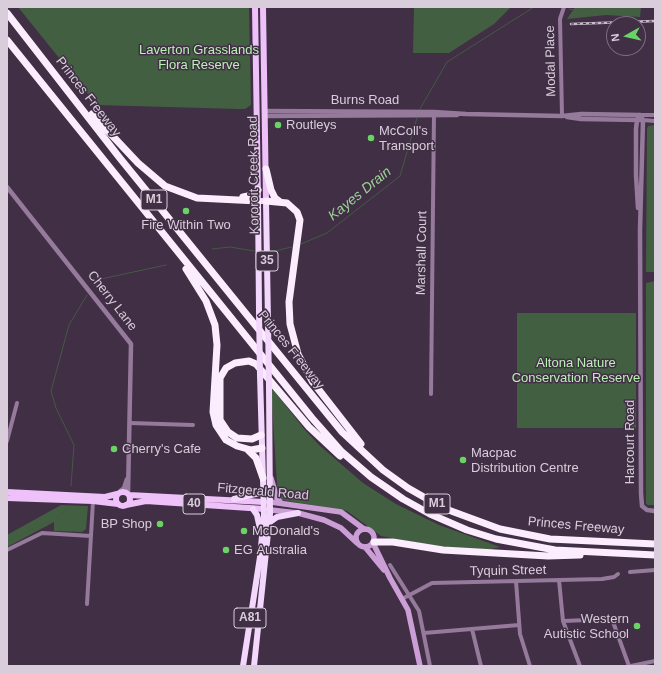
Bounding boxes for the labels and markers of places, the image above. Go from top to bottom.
place label: Routleys [286,117,337,133]
marker: Routleys [273,120,283,130]
place label: McColl's Transport [379,123,434,154]
marker: McColl's Transport [366,133,376,143]
marker: Fire Within Two [181,206,191,216]
place label: Fire Within Two [141,217,231,233]
place label: Cherry's Cafe [122,441,201,457]
marker: Cherry's Cafe [109,444,119,454]
place label: Macpac Distribution Centre [471,445,579,476]
marker: Macpac Distribution Centre [458,455,468,465]
place label: BP Shop [101,516,152,532]
marker: BP Shop [155,519,165,529]
place label: McDonald's [252,523,320,539]
marker: McDonald's [239,526,249,536]
place label: EG Australia [234,542,307,558]
marker: EG Australia [221,545,231,555]
place label: Western Autistic School [544,611,629,642]
marker: Western Autistic School [632,621,642,631]

